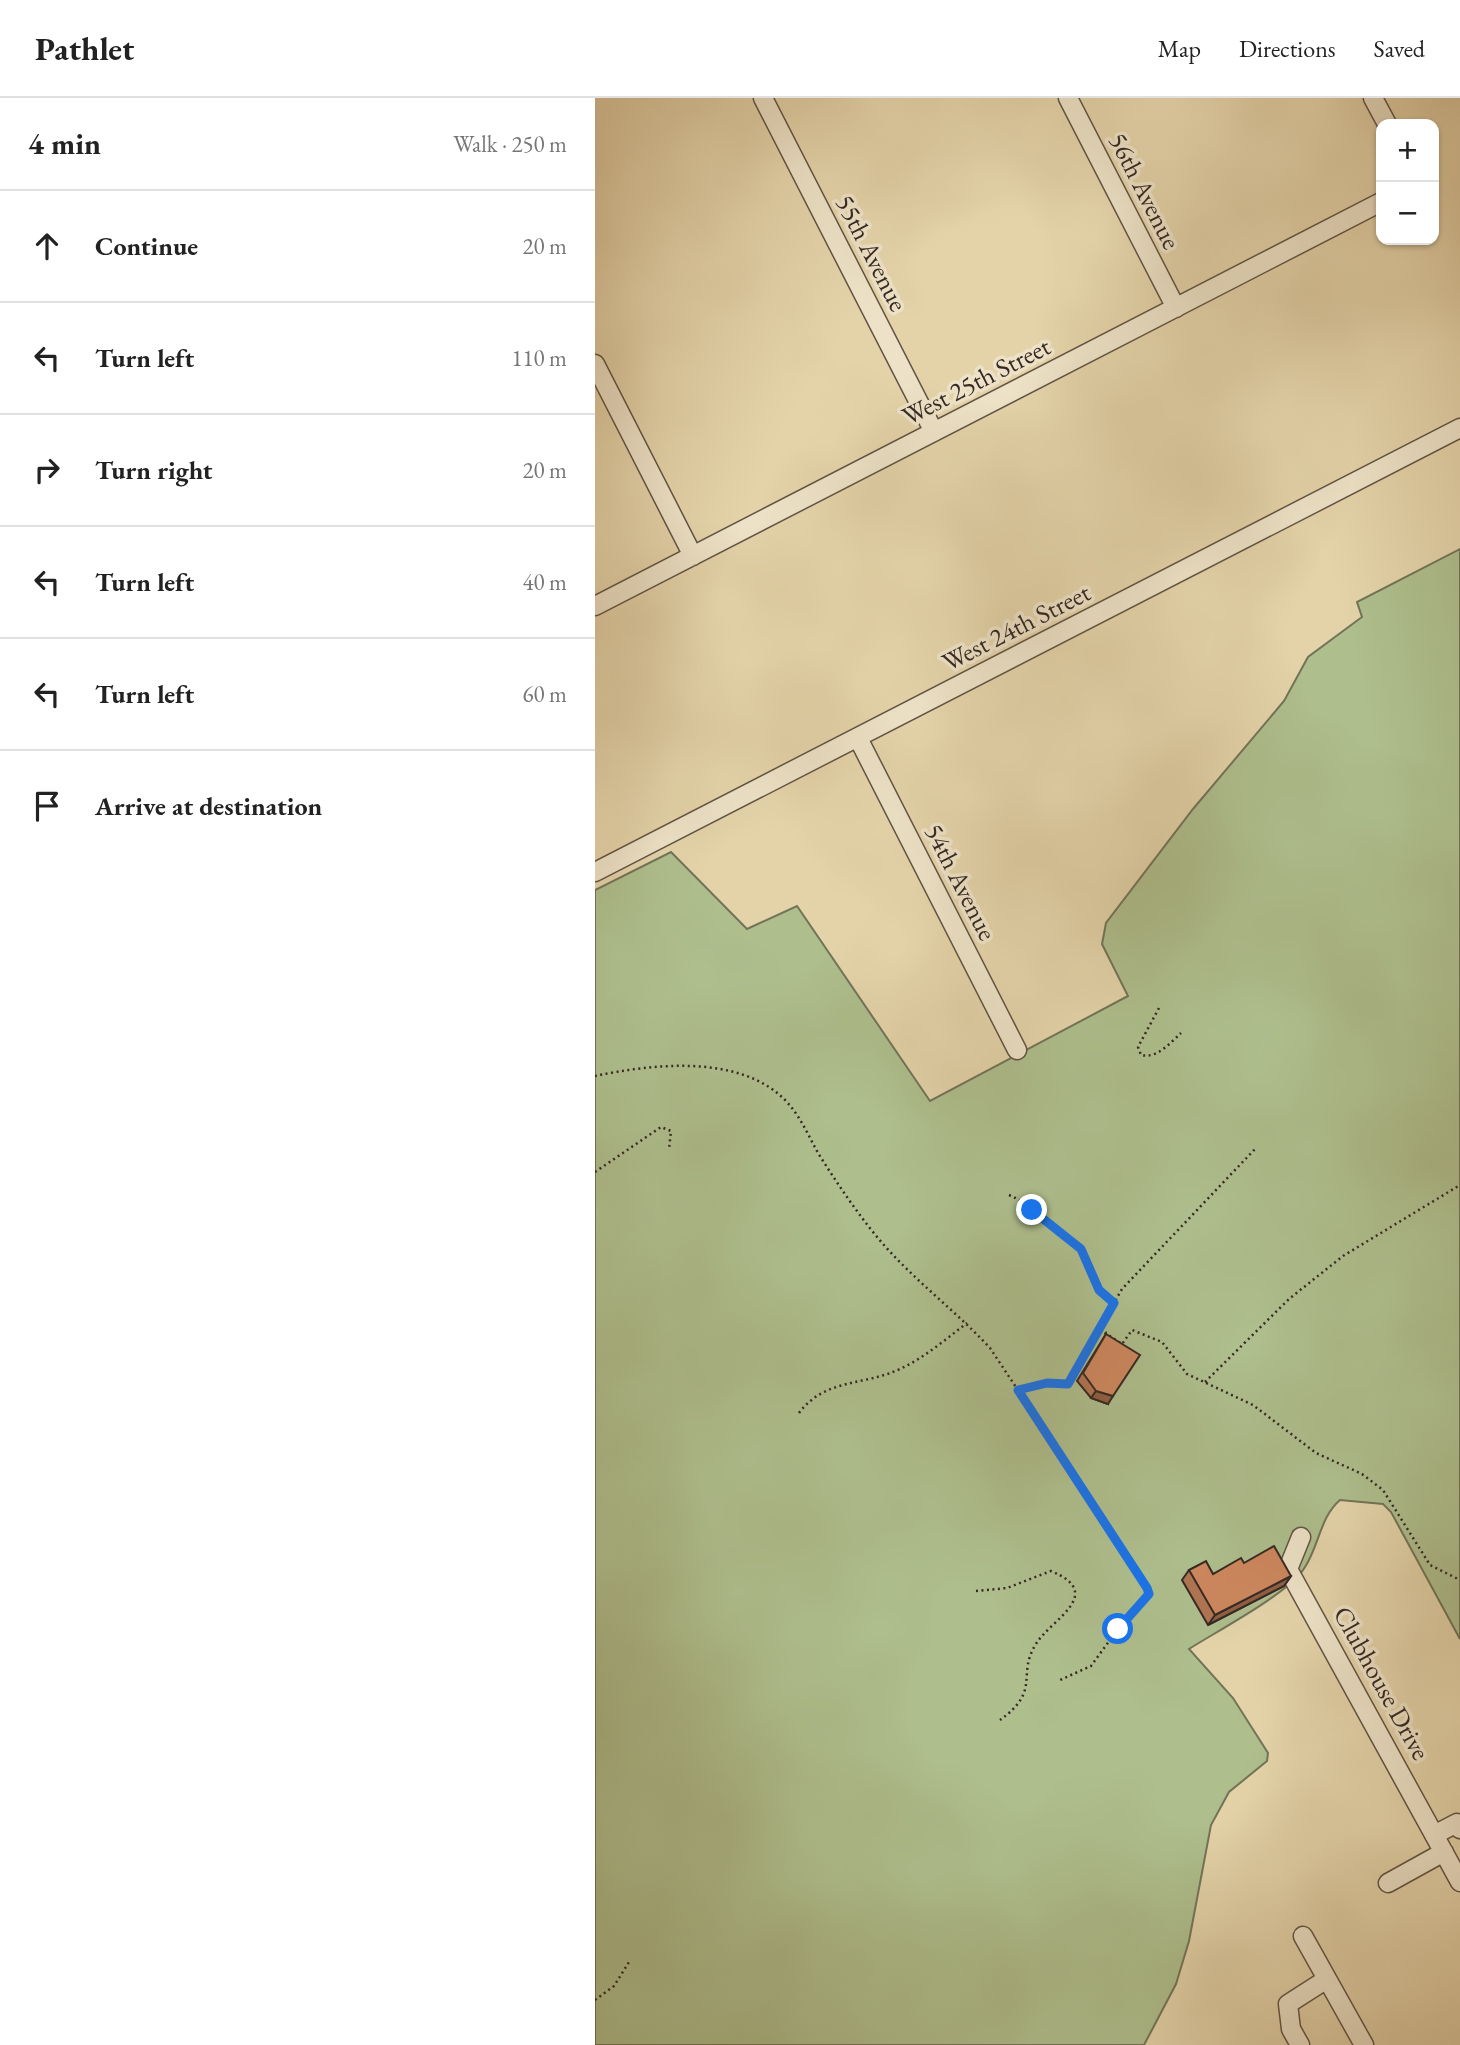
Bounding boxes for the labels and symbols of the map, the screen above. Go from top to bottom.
street label: 56th Avenue [1101,127,1189,255]
street label: 55th Avenue [828,189,916,317]
street label: West 25th Street [896,329,1056,433]
street label: West 24th Street [936,575,1096,679]
street label: 54th Avenue [917,818,1005,946]
route end [1016,1194,1047,1225]
street label: Clubhouse Drive [1326,1600,1438,1766]
route start [1102,1613,1133,1644]

